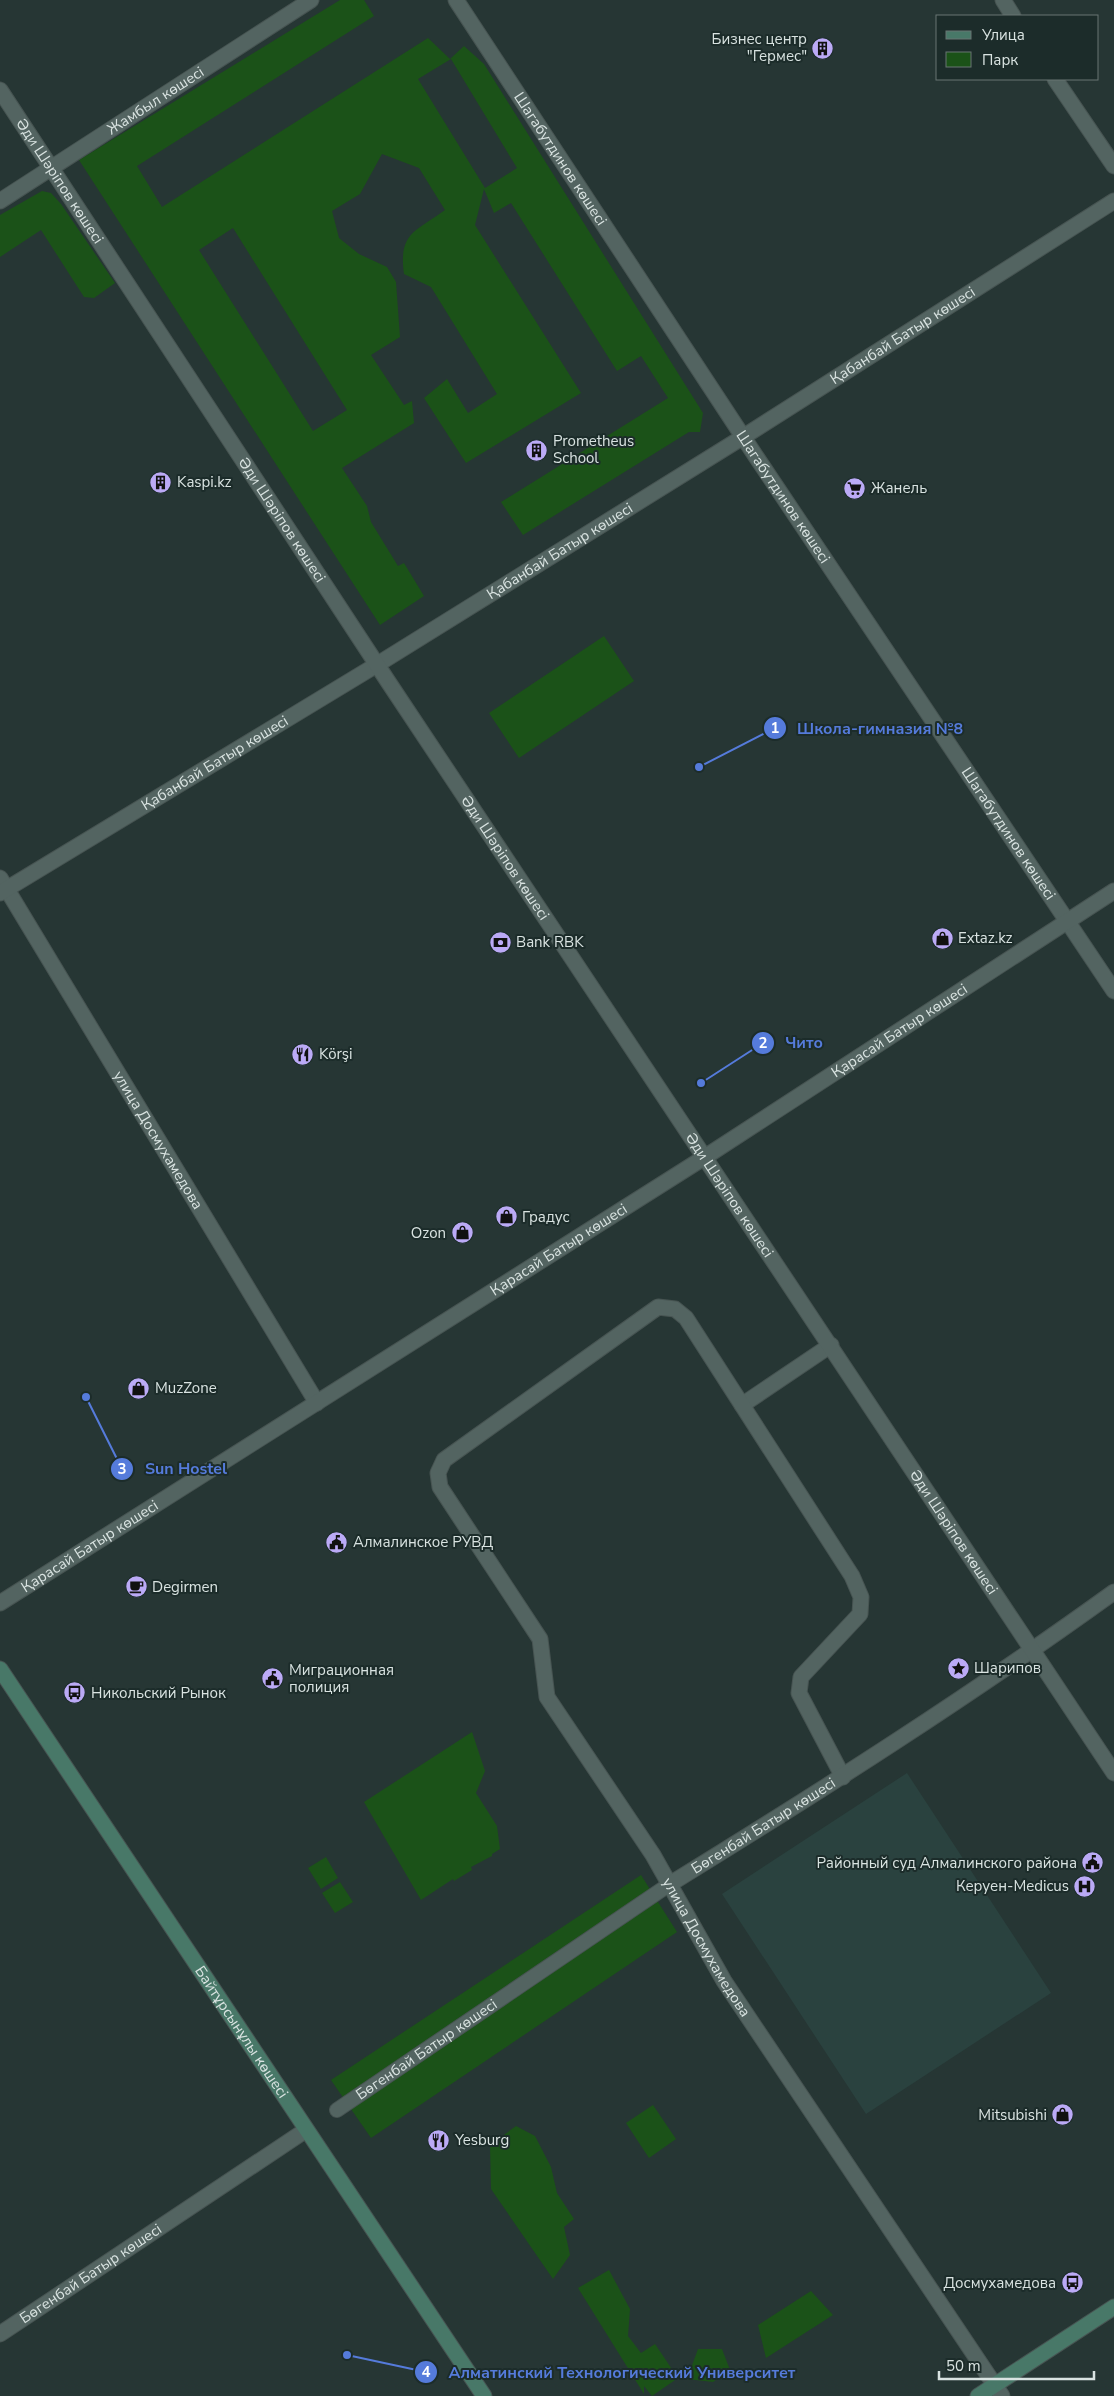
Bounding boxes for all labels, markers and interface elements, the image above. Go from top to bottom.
legend [936,15,1099,80]
text: Улица [981,25,1025,45]
place label: Бизнес центр "Гермес" [712,29,807,66]
building icon: Бизнес центр "Гермес" [811,36,835,60]
text: Парк [982,50,1018,70]
street label: Жамбыл көшесі [103,62,208,139]
street label: Шагабутдинов көшесі [509,88,611,229]
street label: Әди Шәріпов көшесі [11,115,108,248]
street label: Қабанбай Батыр көшесі [826,282,979,389]
street label: Шагабутдинов көшесі [732,427,835,567]
place label: Prometheus School [553,431,634,468]
building icon: Prometheus School [525,438,549,462]
street label: Әди Шәріпов көшесі [234,453,330,586]
building icon: Kaspi.kz [149,470,173,494]
place label: Kaspi.kz [177,472,232,492]
supermarket icon: Жанель [843,476,867,500]
place label: Жанель [871,478,927,498]
street label: Қабанбай Батыр көшесі [483,498,637,604]
street label: Қабанбай Батыр көшесі [137,711,292,815]
callout: Школа-гимназия №8 [762,713,973,744]
text: 1 [770,718,780,738]
text: Школа-гимназия №8 [797,718,963,740]
street label: Шагабутдинов көшесі [957,763,1060,904]
street label: Әди Шәріпов көшесі [456,791,554,924]
shop icon: Extaz.kz [930,926,954,950]
place label: Extaz.kz [958,928,1013,948]
bank icon: Bank RBK [488,930,512,954]
place label: Bank RBK [516,932,584,952]
street label: Қарасай Батыр көшесі [827,979,971,1082]
callout: Чито [750,1027,833,1058]
text: Чито [785,1032,823,1054]
text: 2 [758,1033,768,1053]
restaurant icon: Körşi [291,1042,315,1066]
place label: Körşi [319,1044,353,1064]
street label: улица Досмухамедова [109,1067,208,1213]
street label: Әди Шәріпов көшесі [681,1129,778,1261]
street label: Қарасай Батыр көшесі [486,1199,631,1300]
shop icon: Градус [494,1205,518,1229]
place label: Градус [522,1207,570,1227]
shop icon: Ozon [450,1221,474,1245]
place label: Ozon [411,1223,446,1243]
shop icon: MuzZone [127,1376,151,1400]
place label: MuzZone [155,1378,217,1398]
callout: Sun Hostel [110,1453,237,1484]
text: Sun Hostel [145,1458,227,1480]
text: 3 [117,1459,127,1479]
street label: Әди Шәріпов көшесі [905,1466,1003,1598]
street label: Қарасай Батыр көшесі [17,1495,162,1597]
public building icon: Алмалинское РУВД [325,1530,349,1554]
place label: Алмалинское РУВД [353,1532,493,1552]
cafe icon: Degirmen [124,1575,148,1599]
place label: Degirmen [152,1577,218,1597]
place icon: Шарипов [946,1656,970,1680]
place label: Шарипов [974,1658,1041,1678]
place label: Миграционная полиция [289,1660,394,1697]
public building icon: Миграционная полиция [261,1667,285,1691]
bus stop icon: Никольский Рынок [63,1681,87,1705]
place label: Никольский Рынок [91,1683,226,1703]
street label: Бөгенбай Батыр көшесі [687,1773,839,1879]
public building icon: Районный суд Алмалинского района [1081,1851,1105,1875]
place label: Районный суд Алмалинского района [817,1853,1077,1873]
street label: улица Досмухамедова [658,1874,755,2021]
hospital icon: Керуен-Medicus [1073,1874,1097,1898]
place label: Керуен-Medicus [956,1876,1069,1896]
street label: Байтұрсынұлы көшесі [190,1962,293,2102]
street label: Бөгенбай Батыр көшесі [352,1994,501,2104]
shop icon: Mitsubishi [1051,2103,1075,2127]
place label: Mitsubishi [978,2105,1047,2125]
restaurant icon: Yesburg [427,2128,451,2152]
place label: Yesburg [454,2130,509,2150]
street label: Бөгенбай Батыр көшесі [16,2219,166,2328]
bus stop icon: Досмухамедова [1060,2271,1084,2295]
place label: Досмухамедова [943,2273,1056,2293]
scale bar [939,2348,1094,2380]
callout: Алматинский Технологический Университет [413,2356,805,2387]
text: 50 m [946,2356,981,2376]
text: 4 [421,2362,431,2382]
text: Алматинский Технологический Университет [449,2362,796,2384]

